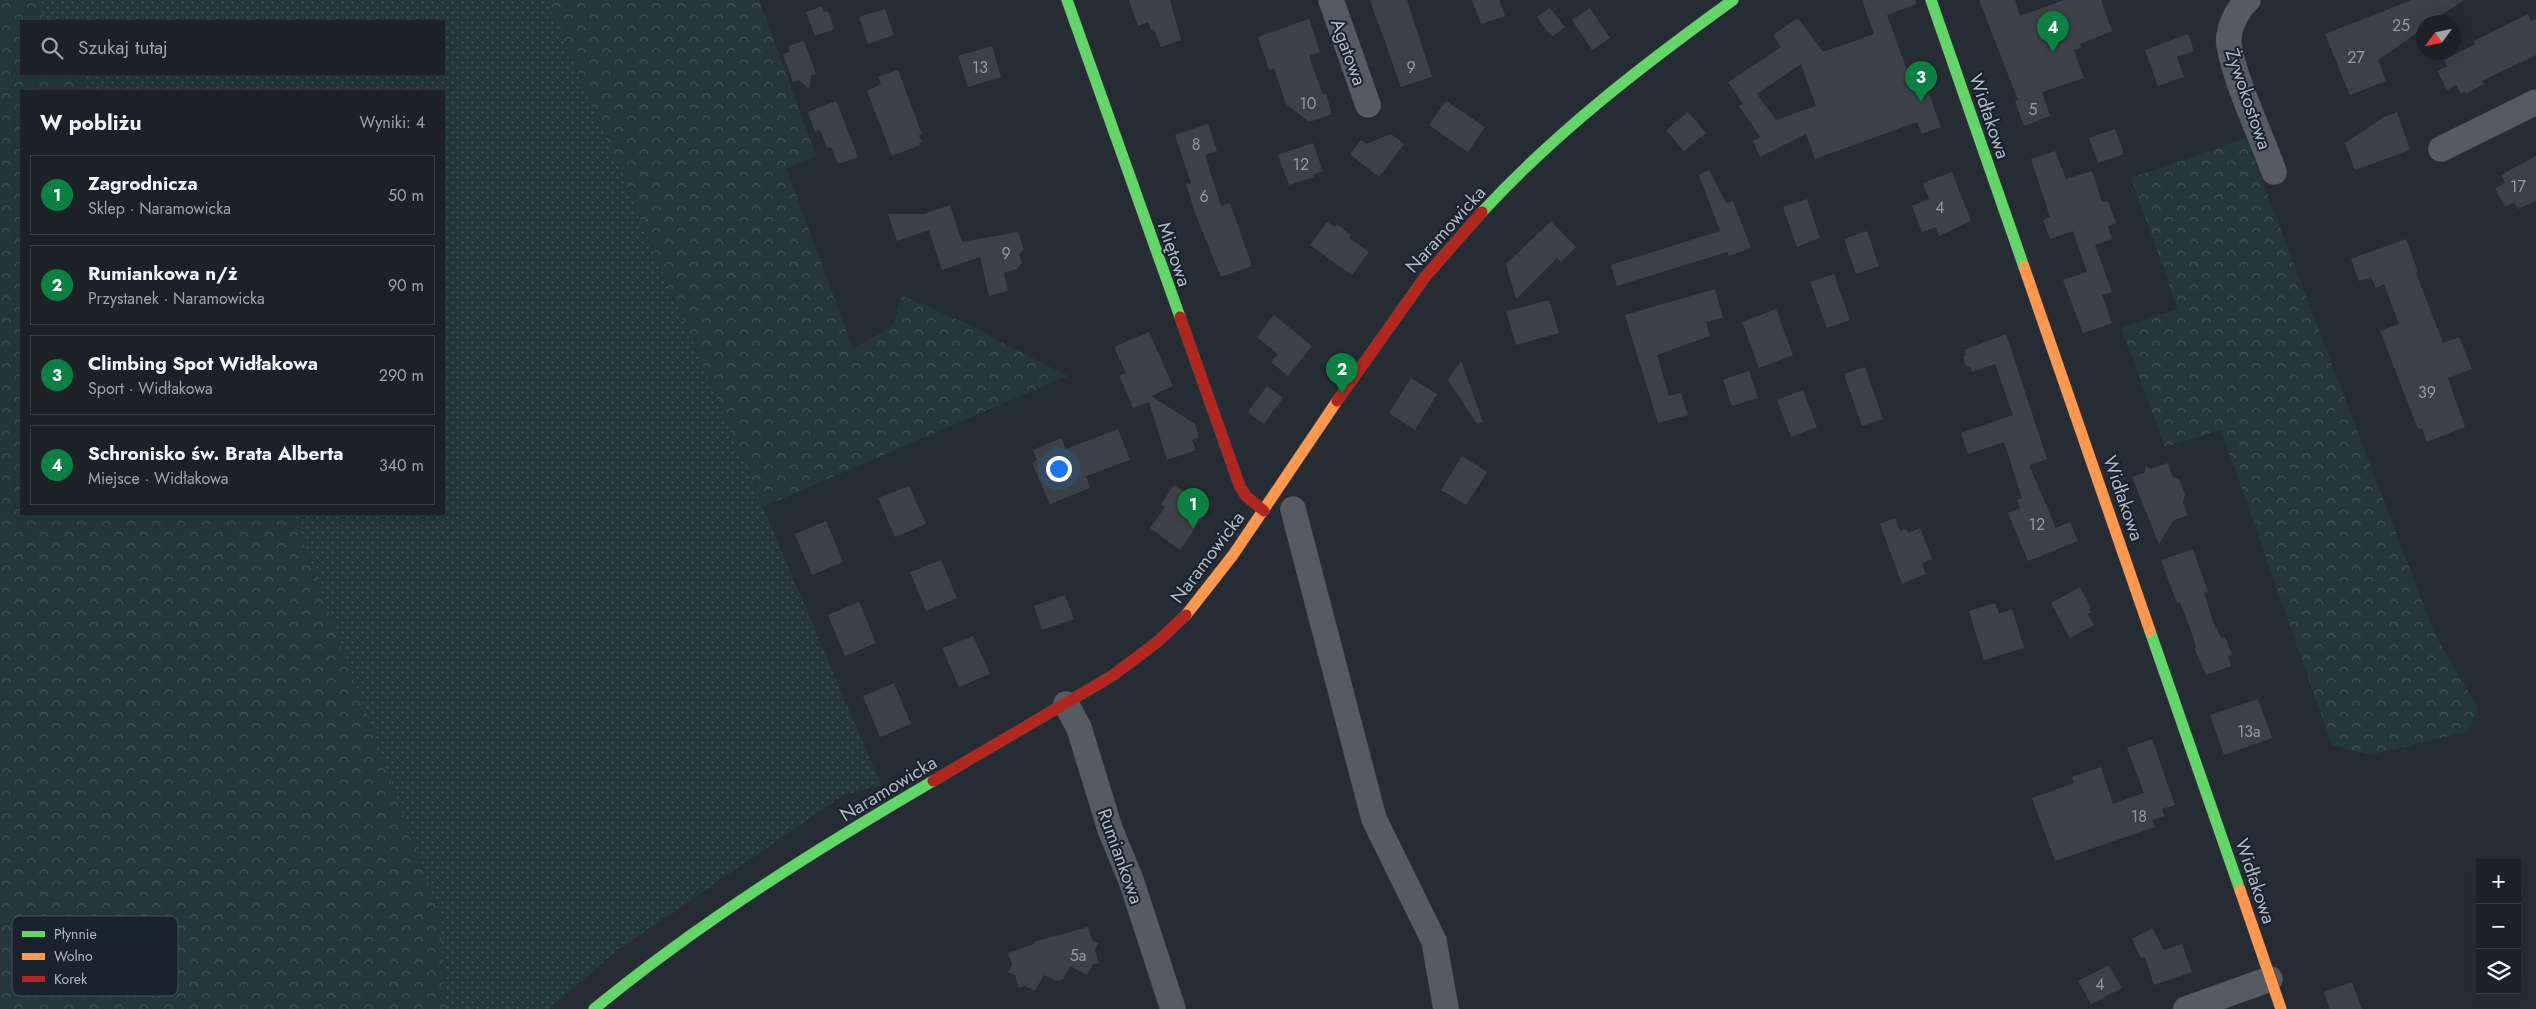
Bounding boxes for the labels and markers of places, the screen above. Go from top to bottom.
pin: 4 [2037,11,2069,52]
pin: 3 [1905,61,1937,102]
pin: 2 [1326,353,1358,394]
pin: 1 [1177,488,1209,529]

